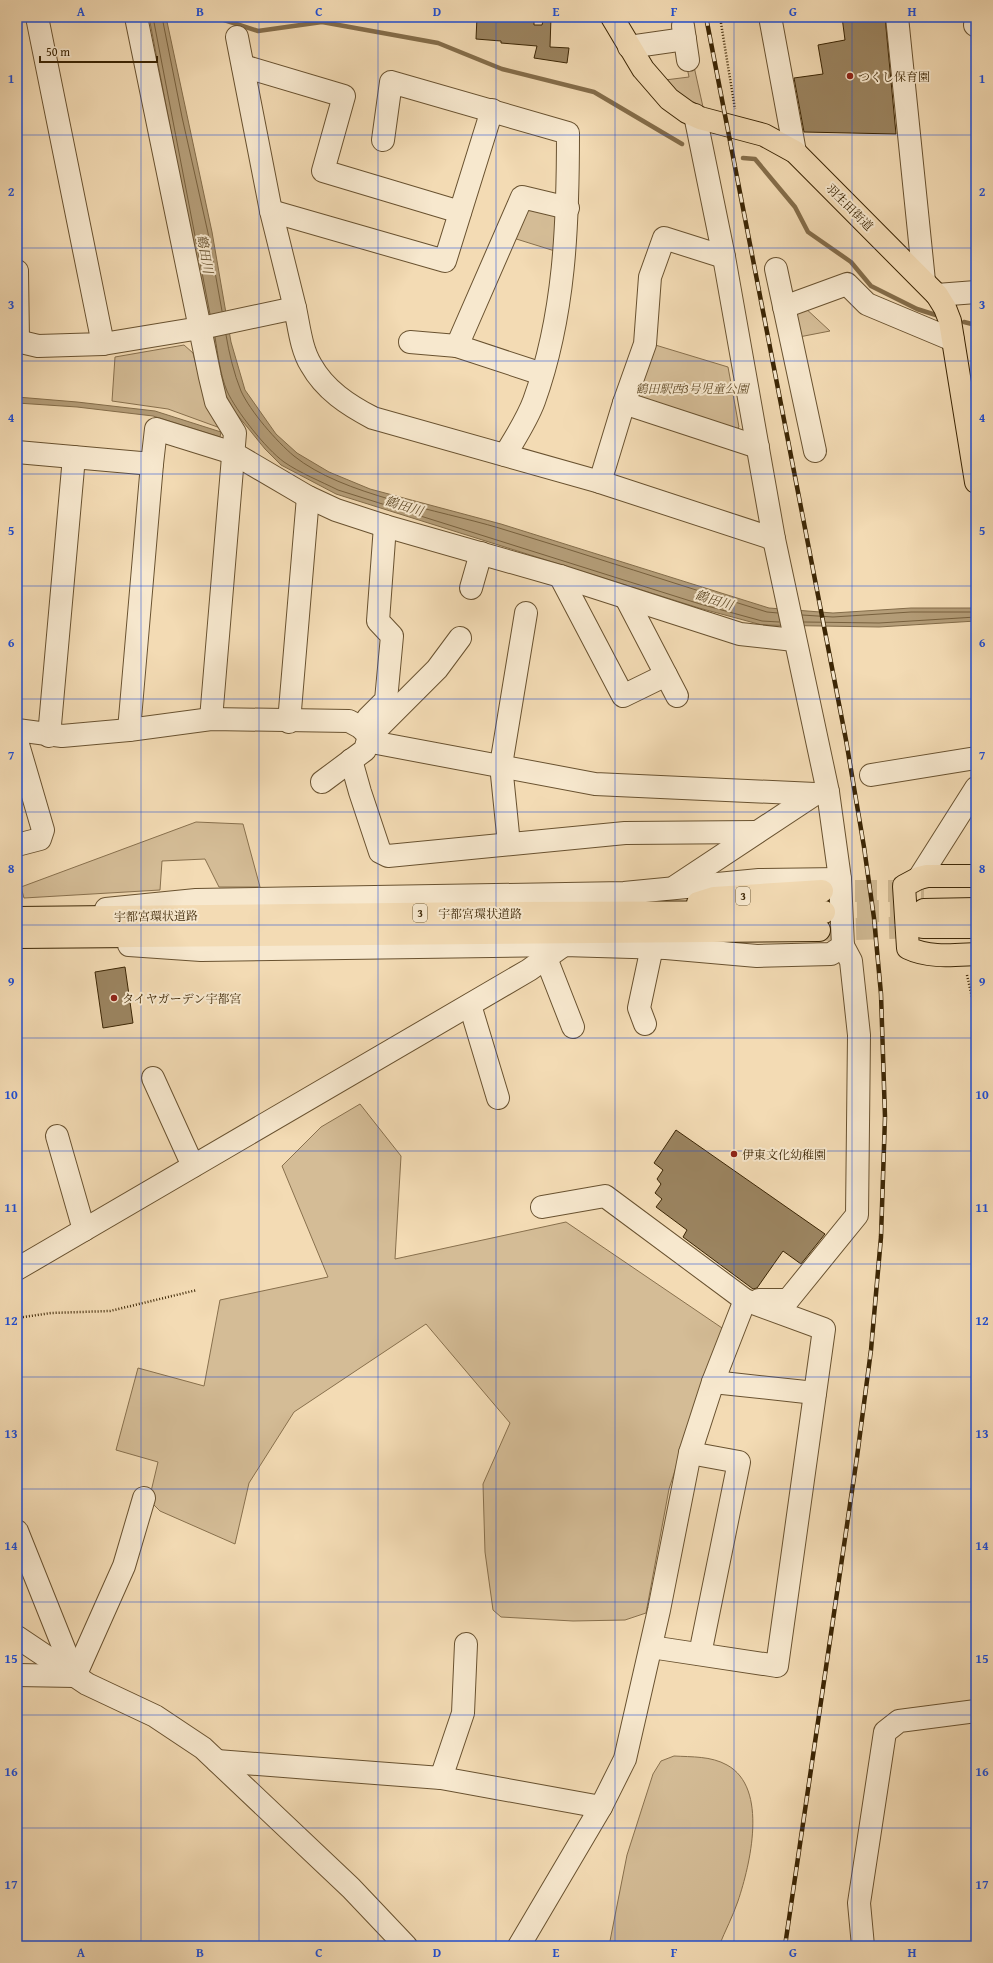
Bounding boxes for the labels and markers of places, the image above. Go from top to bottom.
place label: つくし保育園 [858,68,930,85]
marker: つくし保育園 [845,71,855,81]
place label: タイヤガーデン宇都宮 [122,990,242,1007]
marker: タイヤガーデン宇都宮 [109,993,119,1003]
place label: 伊東文化幼稚園 [742,1146,826,1163]
marker: 伊東文化幼稚園 [729,1149,739,1159]

